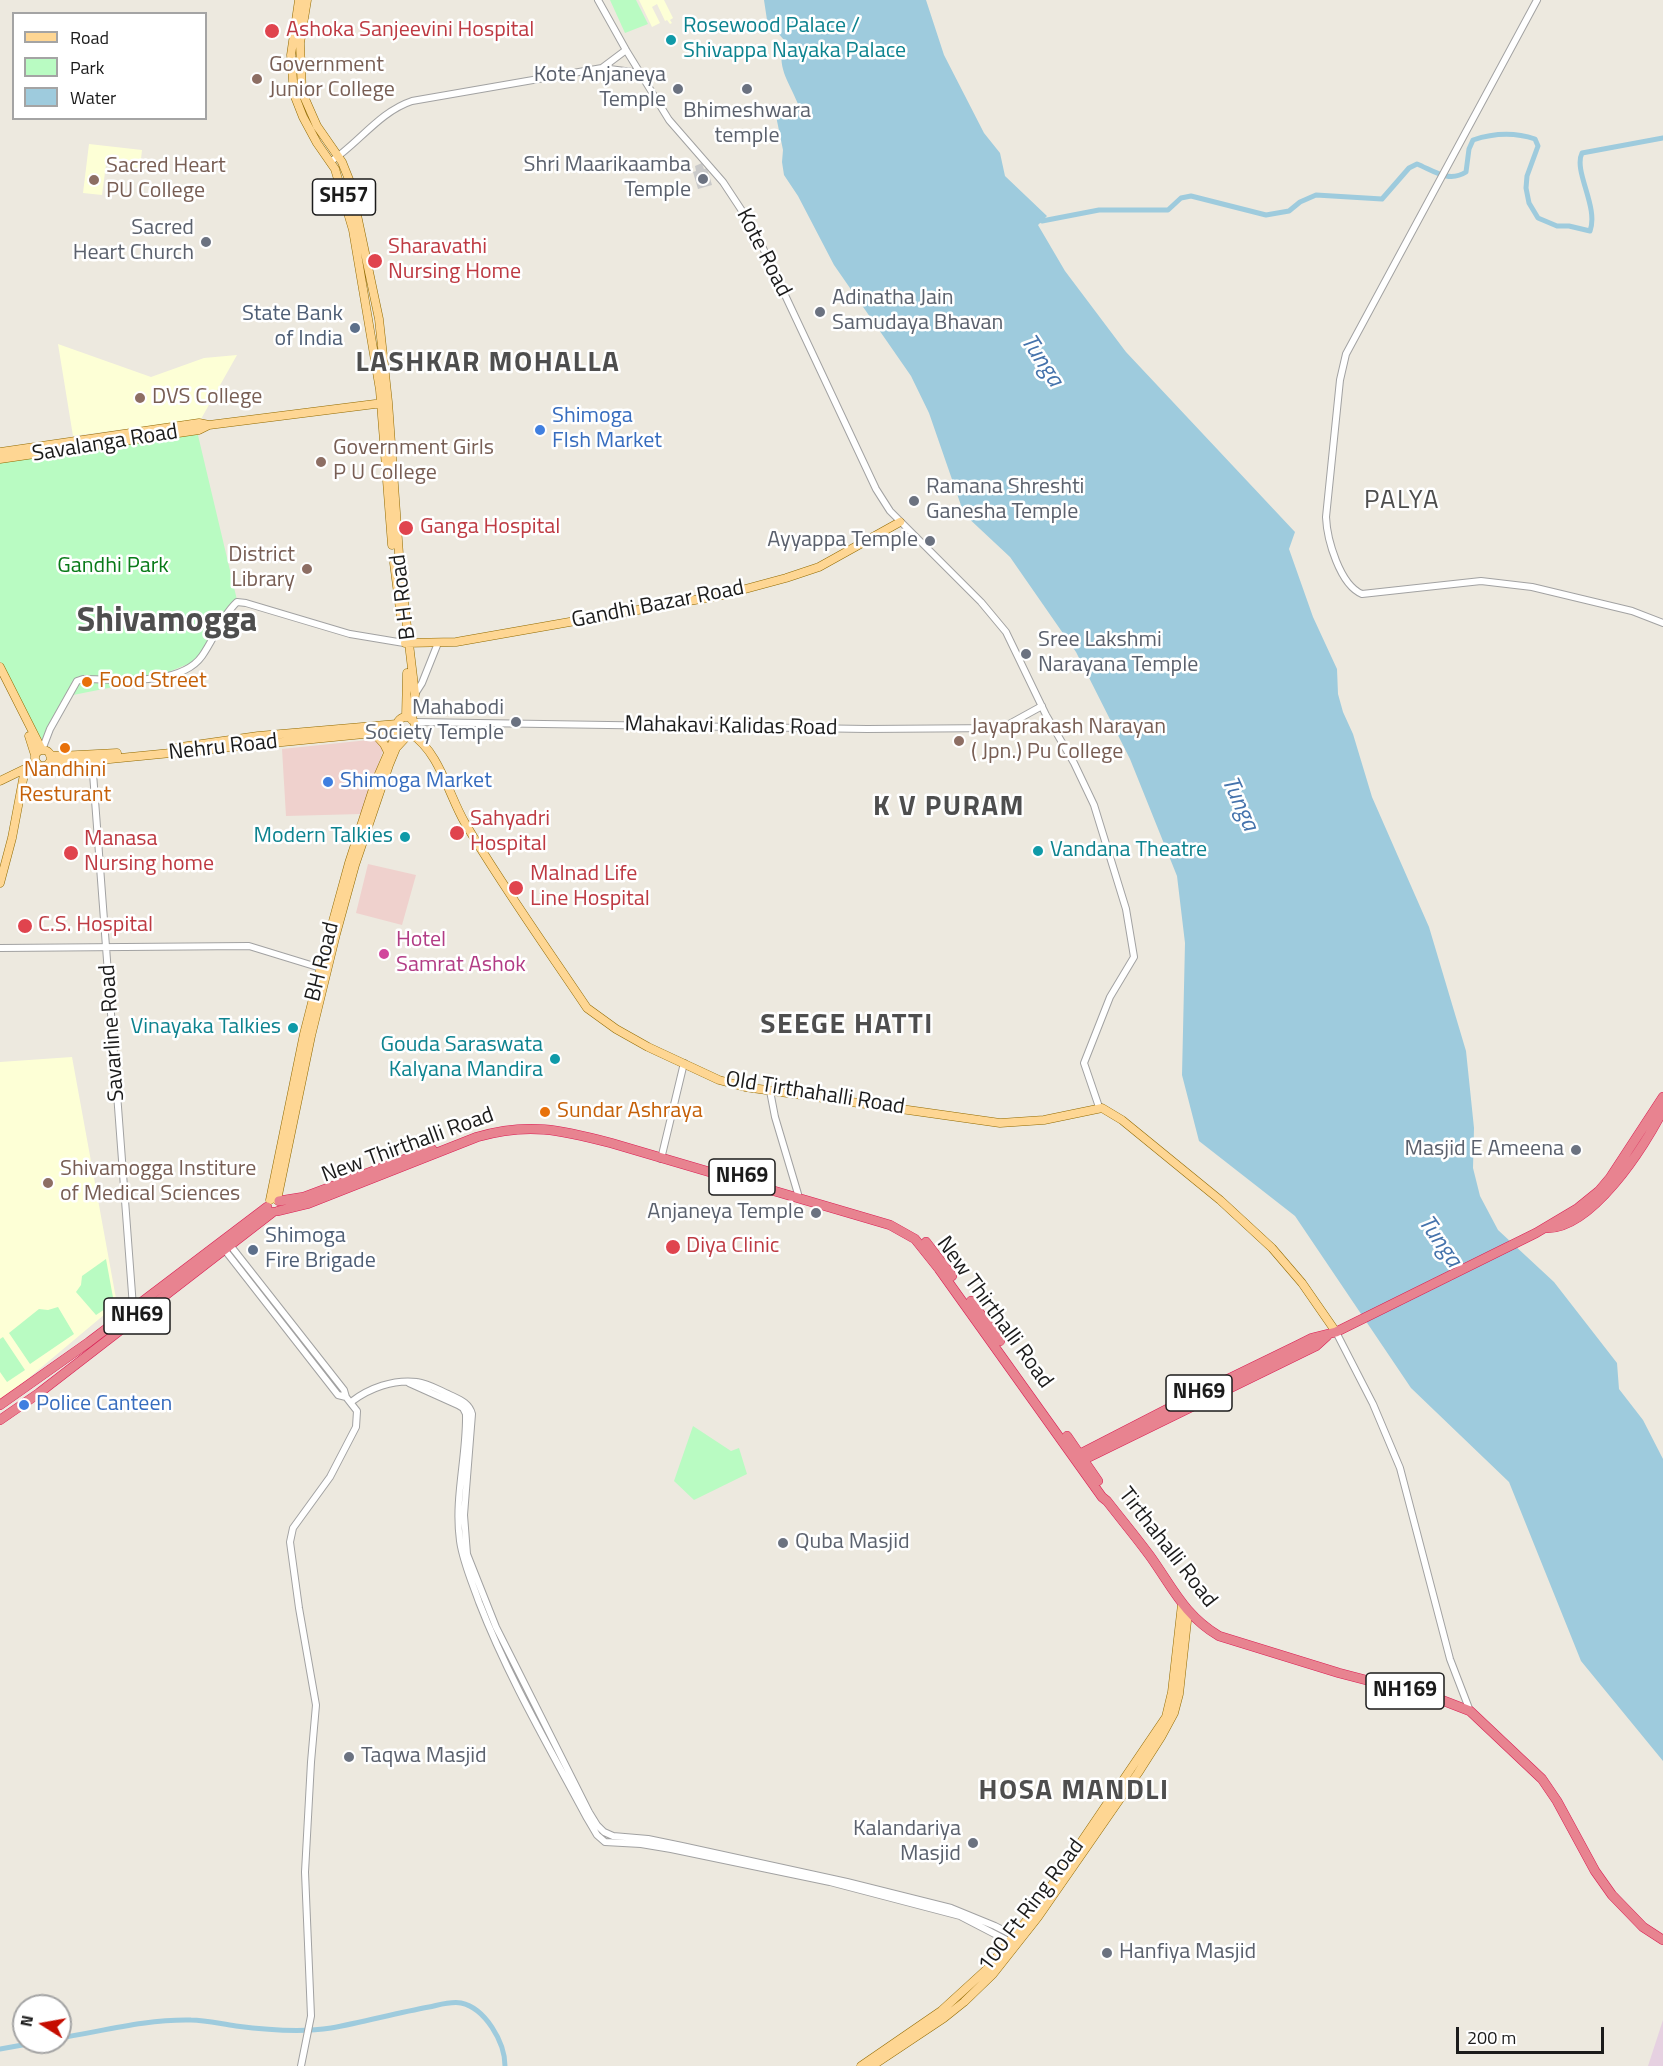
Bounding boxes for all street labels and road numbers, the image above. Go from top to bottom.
road number: SH57 [312,179,376,215]
street label: Kote Road [730,205,796,301]
street label: Savalanga Road [30,419,180,469]
street label: B H Road [386,553,422,641]
street label: Gandhi Bazar Road [569,575,747,635]
street label: Mahakavi Kalidas Road [624,712,838,742]
street label: Nehru Road [167,729,279,767]
street label: BH Road [300,920,346,1004]
street label: Savarline Road [95,964,131,1102]
street label: Old Tirthahalli Road [724,1067,906,1121]
street label: New Thirthalli Road [318,1103,498,1189]
road number: NH69 [709,1159,775,1195]
street label: New Thirthalli Road [930,1232,1058,1394]
road number: NH69 [104,1298,170,1334]
road number: NH69 [1166,1375,1232,1411]
street label: Tirthahalli Road [1112,1483,1222,1613]
road number: NH169 [1366,1673,1444,1709]
street label: 100 Ft Ring Road [973,1834,1091,1978]

